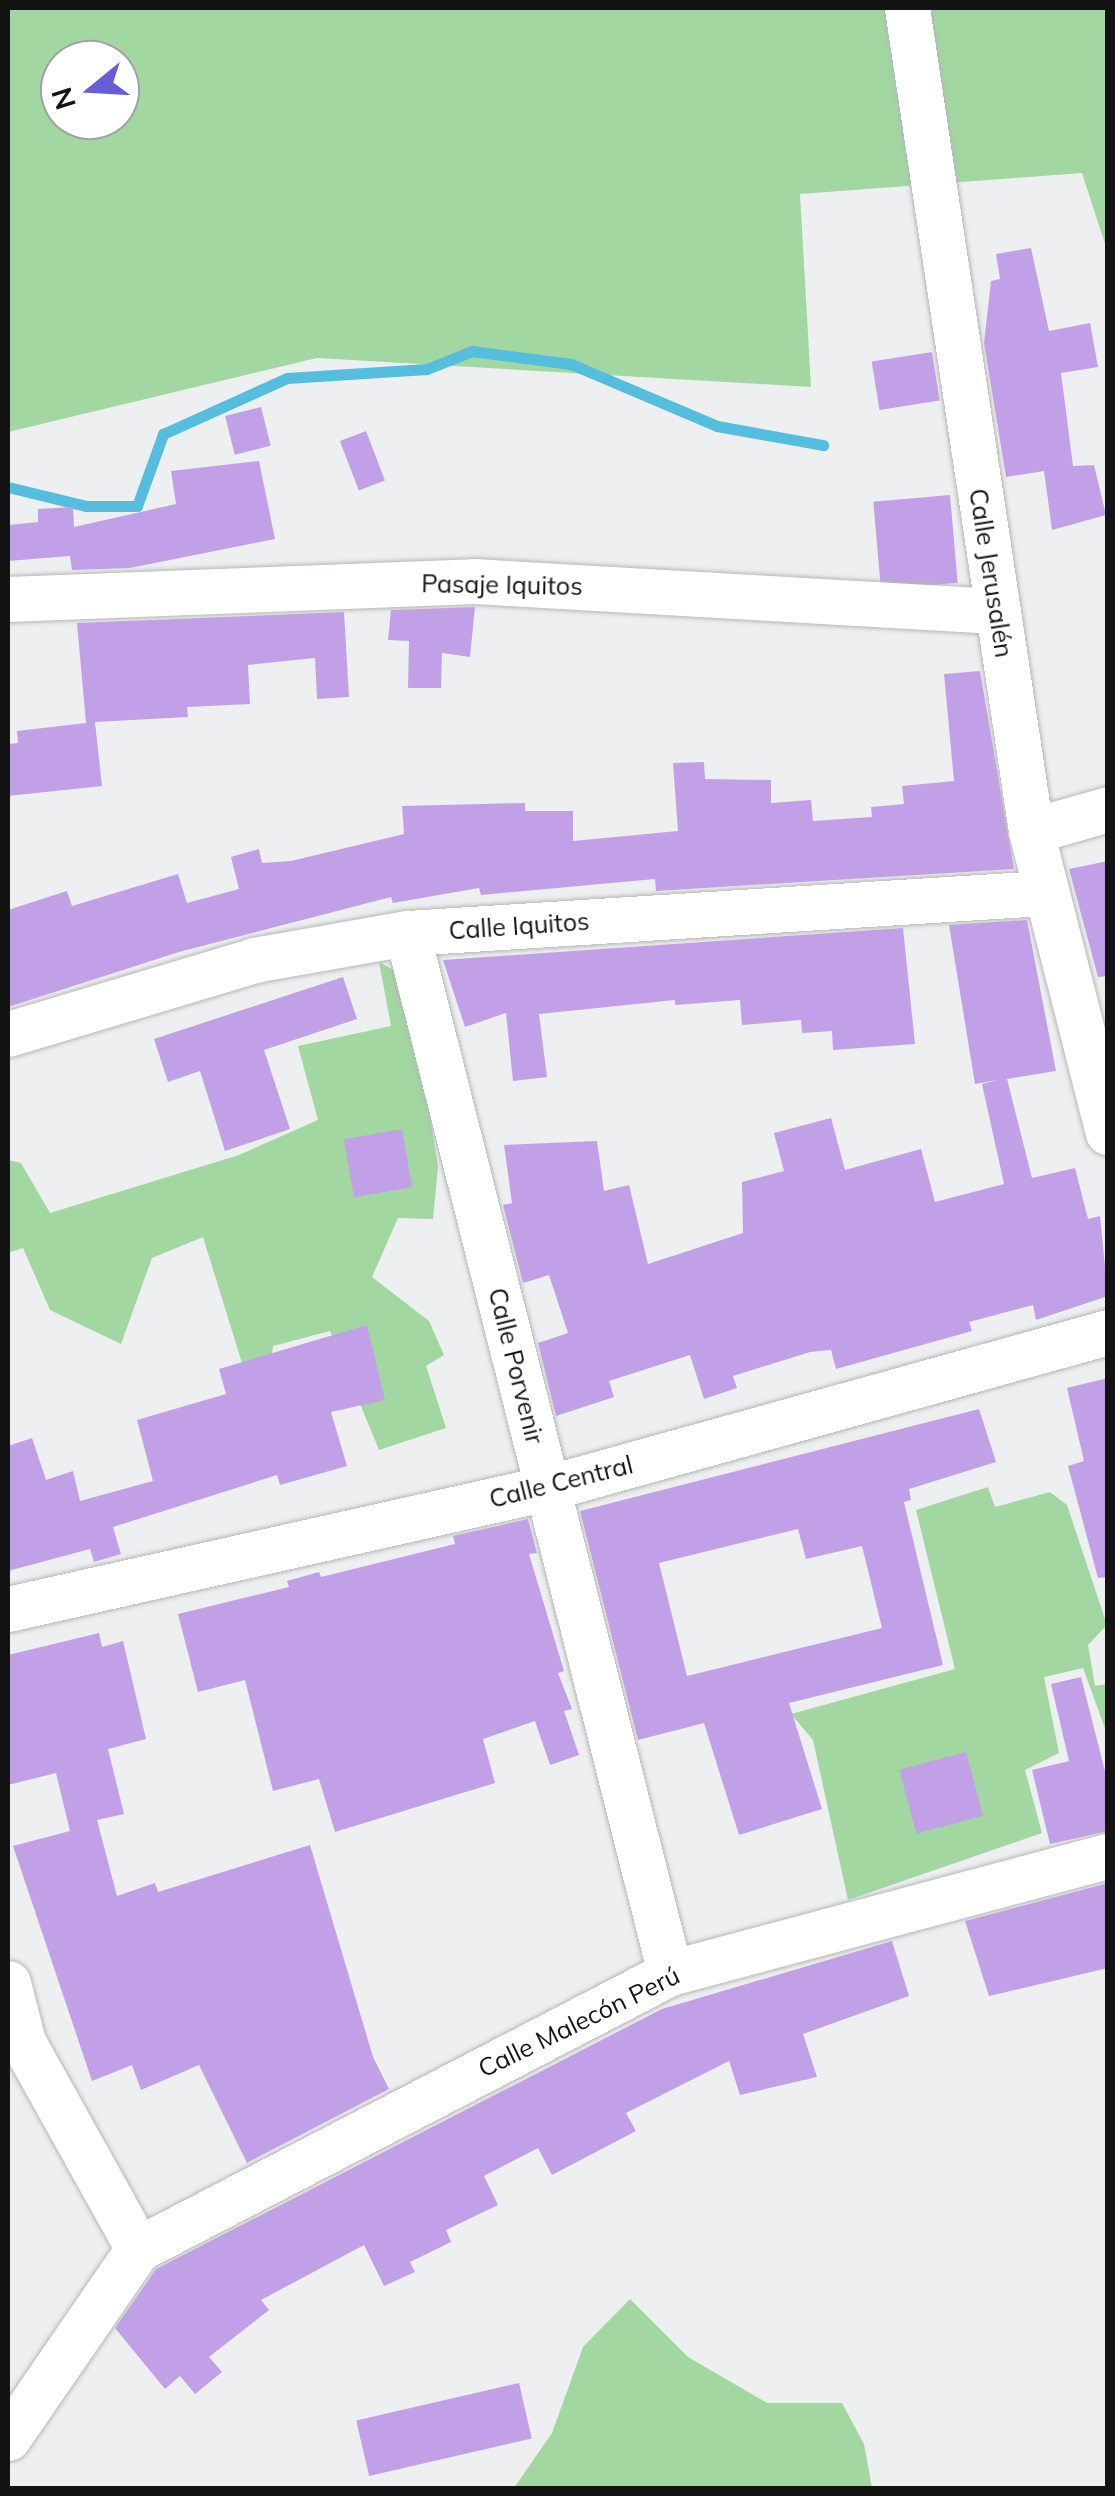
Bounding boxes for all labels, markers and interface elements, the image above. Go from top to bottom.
north arrow [40,40,140,140]
text: N [43,83,83,114]
street label: Calle Jerusalén [963,486,1019,660]
street label: Pasaje Iquitos [421,569,583,601]
street label: Calle Iquitos [448,906,590,946]
street label: Calle Porvenir [482,1285,550,1447]
street label: Calle Central [486,1450,636,1514]
street label: Calle Malecón Perú [474,1960,684,2084]

